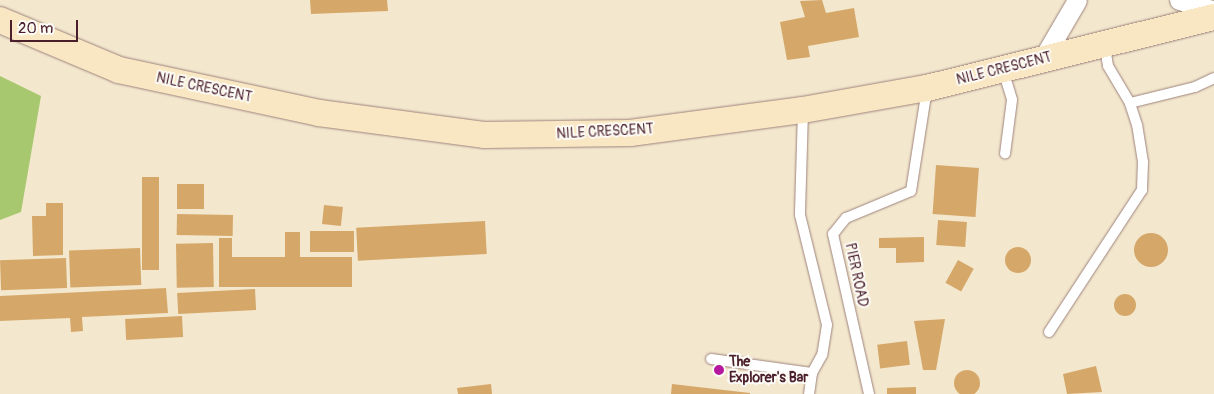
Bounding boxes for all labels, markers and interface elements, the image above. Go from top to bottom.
scale bar [12,10,80,42]
text: 20 m [18,19,53,38]
street label: NILE CRESCENT [955,49,1053,89]
street label: NILE CRESCENT [155,70,253,106]
street label: NILE CRESCENT [556,121,654,143]
street label: PIER ROAD [841,241,871,309]
place label: The Explorer's Bar [729,354,808,387]
marker: The Explorer's Bar [713,364,725,376]

